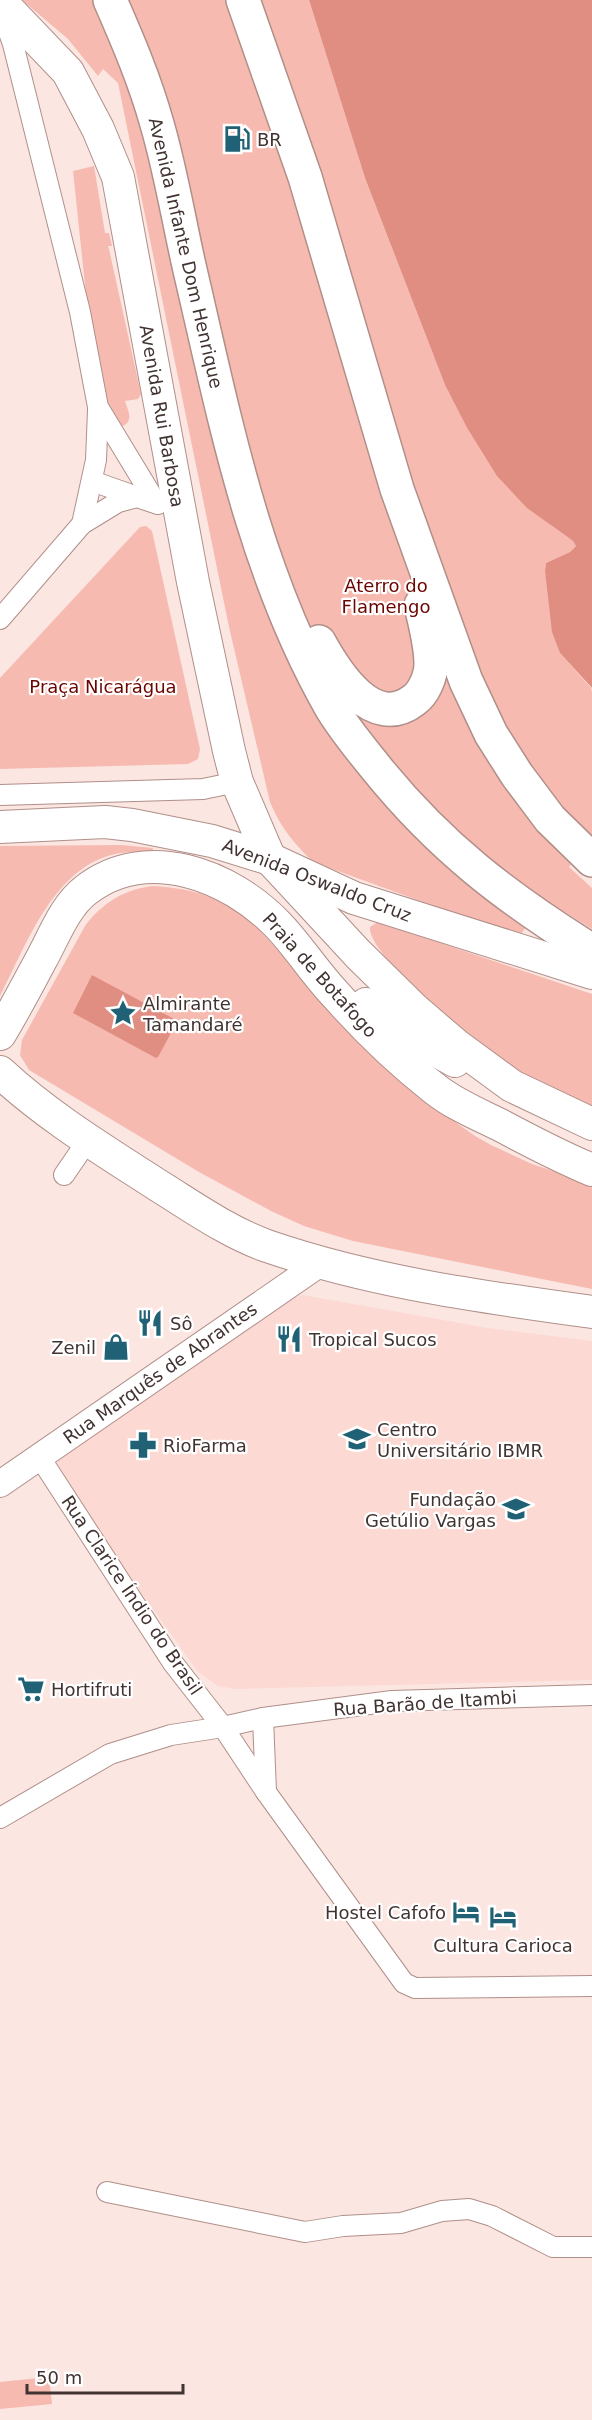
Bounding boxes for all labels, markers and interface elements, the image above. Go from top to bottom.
street label: Avenida Infante Dom Henrique [145,116,227,390]
fuel station icon: BR [222,124,252,154]
place label: BR [257,129,282,150]
street label: Avenida Rui Barbosa [136,323,188,509]
park label: Aterro do Flamengo [342,575,430,617]
park label: Praça Nicarágua [29,676,177,697]
street label: Avenida Oswaldo Cruz [219,834,415,926]
street label: Praia de Botafogo [259,908,381,1042]
place label: Almirante Tamandaré [142,993,243,1035]
place icon: Almirante Tamandaré [108,998,138,1028]
street label: Rua Marquês de Abrantes [59,1298,261,1448]
restaurant icon: Sô [135,1308,165,1338]
place label: Sô [170,1313,192,1334]
restaurant icon: Tropical Sucos [274,1324,304,1354]
place label: Tropical Sucos [308,1329,437,1350]
shop icon: Zenil [101,1332,131,1362]
place label: Zenil [51,1337,96,1358]
place label: Centro Universitário IBMR [377,1419,543,1461]
school or university icon: Centro Universitário IBMR [342,1424,372,1454]
pharmacy icon: RioFarma [128,1430,158,1460]
place label: RioFarma [163,1435,247,1456]
place label: Fundação Getúlio Vargas [365,1489,496,1531]
street label: Rua Clarice Índio do Brasil [57,1491,207,1699]
school or university icon: Fundação Getúlio Vargas [501,1494,531,1524]
supermarket icon: Hortifruti [16,1674,46,1704]
place label: Hortifruti [51,1679,132,1700]
street label: Rua Barão de Itambi [332,1686,518,1720]
hotel icon: Hostel Cafofo [451,1897,481,1927]
place label: Hostel Cafofo [325,1902,446,1923]
hotel icon: Cultura Carioca [488,1902,518,1932]
place label: Cultura Carioca [433,1935,573,1956]
scale bar [27,2357,183,2395]
text: 50 m [36,2367,82,2388]

